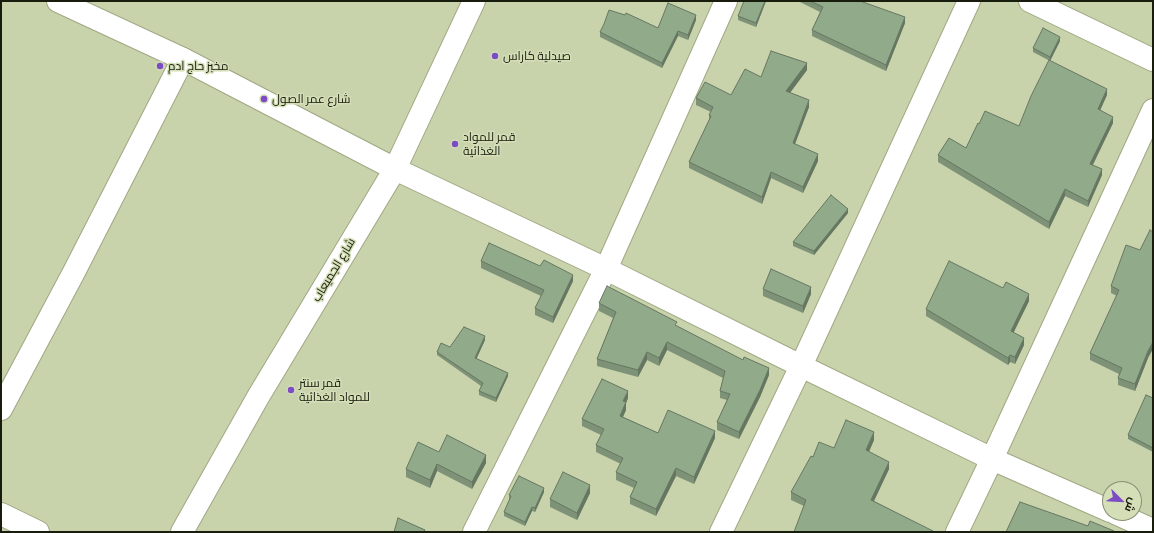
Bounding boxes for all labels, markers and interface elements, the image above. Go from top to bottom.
place label: صيدلية كاراس [503,49,571,63]
marker: صيدلية كاراس [490,51,500,61]
place label: مخبز حاج ادم [168,59,229,73]
marker: مخبز حاج ادم [155,61,165,71]
place label: شارع عمر الصول [272,92,351,106]
marker: شارع عمر الصول [259,94,269,104]
place label: قمر للمواد الغذائية [463,130,515,158]
marker: قمر للمواد الغذائية [450,139,460,149]
street label: شارع الجميعاب [309,236,359,304]
place label: قمر سنتر للمواد الغذائية [299,376,370,404]
marker: قمر سنتر للمواد الغذائية [286,385,296,395]
north arrow [1102,481,1142,521]
text: ش [1122,496,1142,515]

